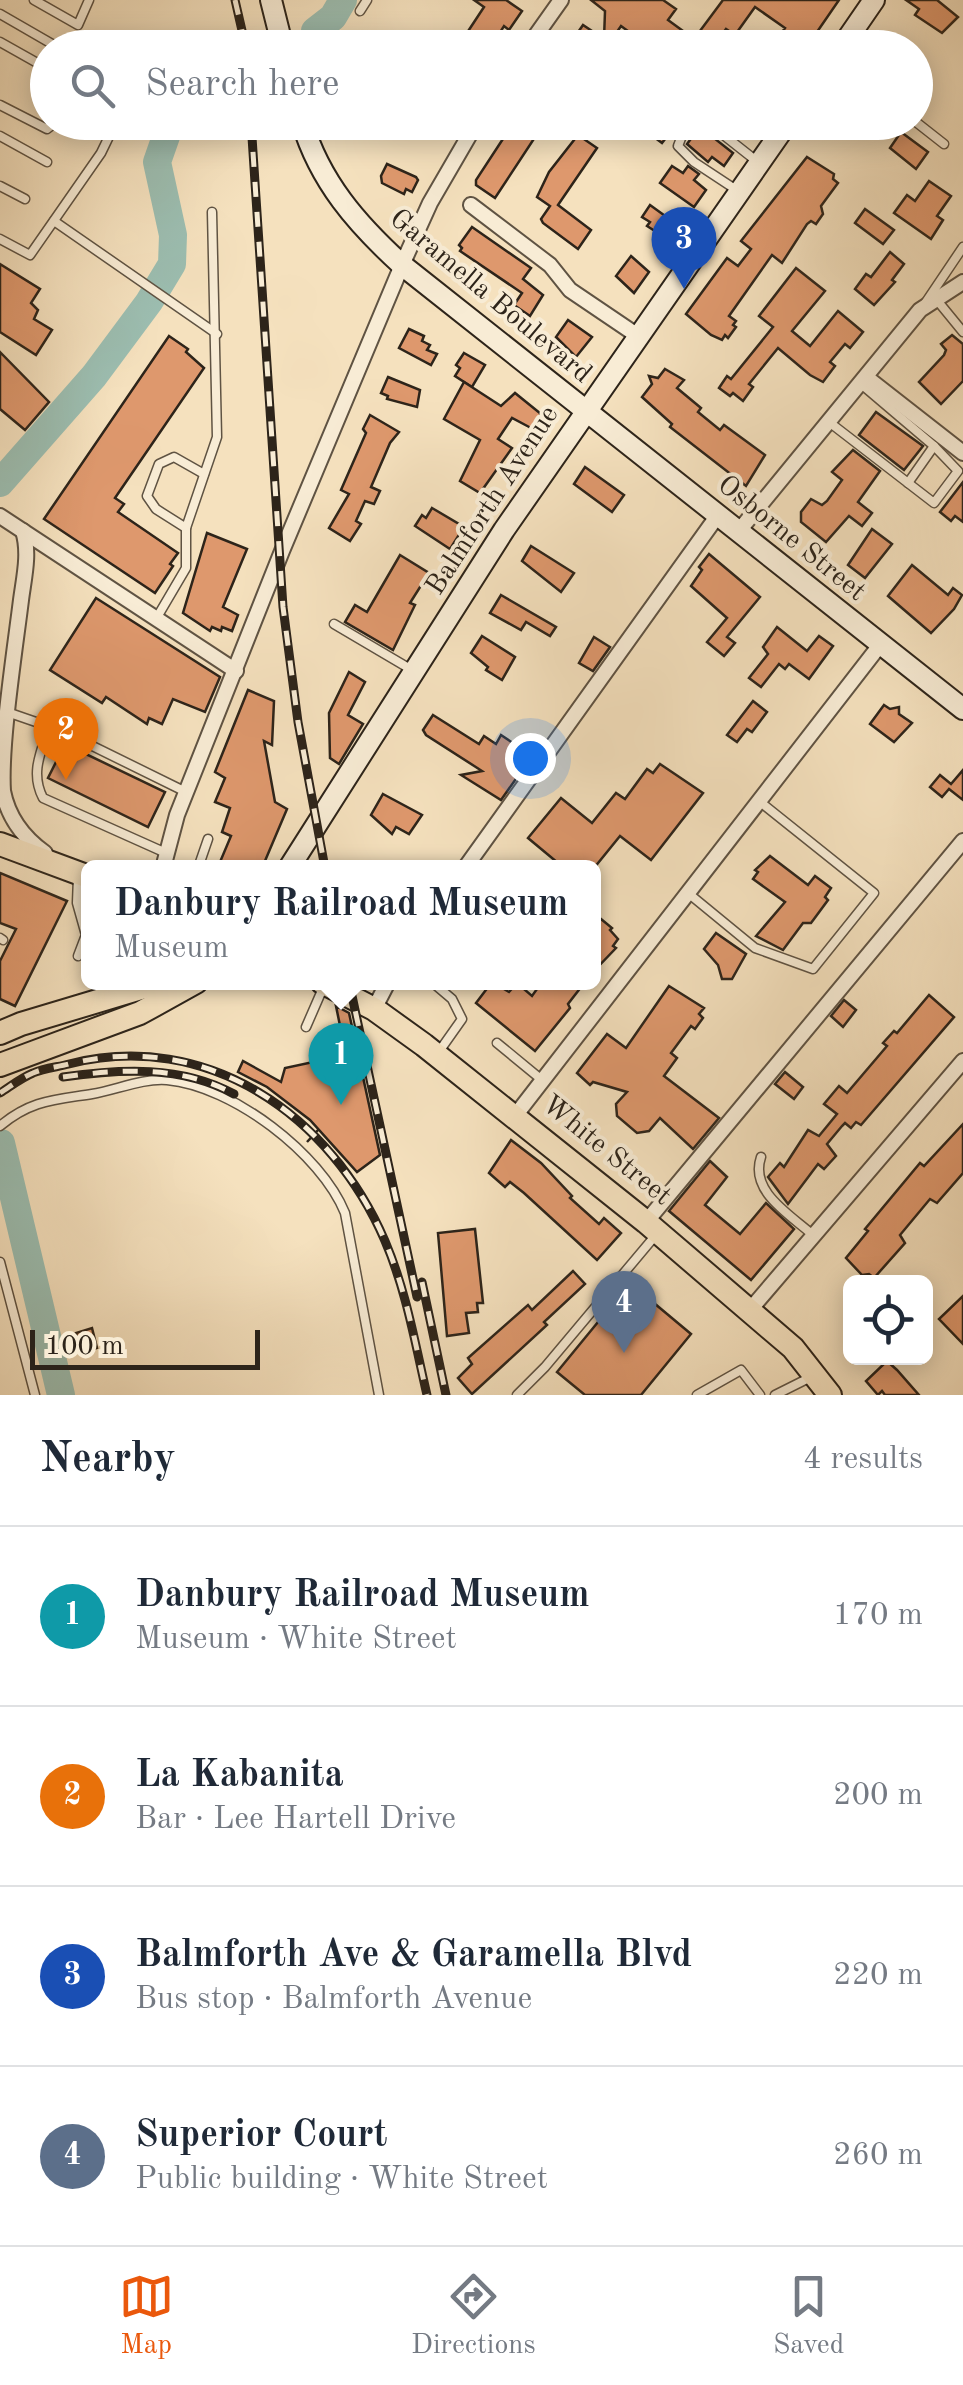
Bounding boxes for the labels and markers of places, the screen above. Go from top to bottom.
pin: 3 [652,206,716,289]
pin: 2 [34,698,98,780]
pin: 1 [308,1022,374,1105]
pin: 4 [592,1270,656,1353]

